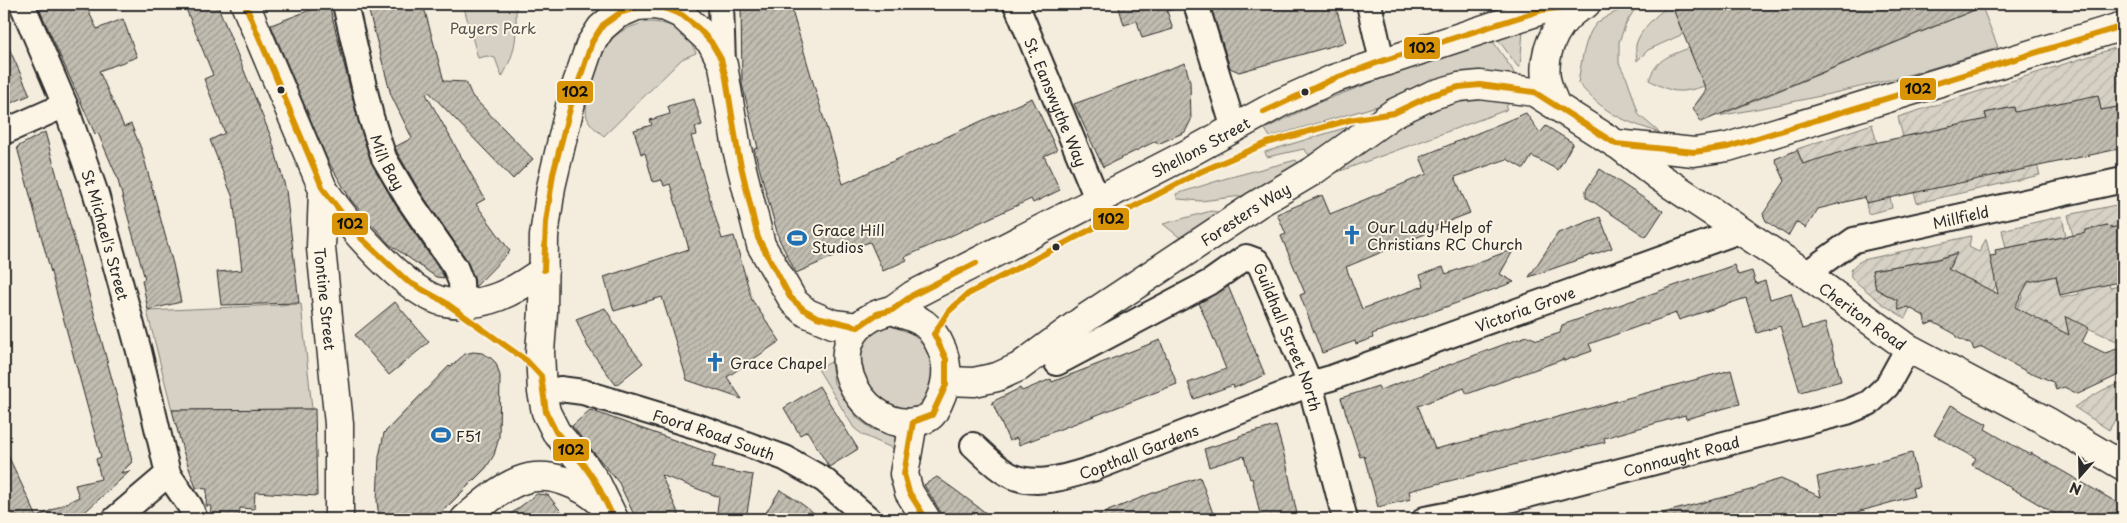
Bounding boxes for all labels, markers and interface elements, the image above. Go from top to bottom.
park label: Payers Park [450,16,536,39]
street label: St. Eanswythe Way [1020,34,1094,170]
line badge: 102 [1403,36,1441,60]
text: 102 [1409,37,1435,58]
line badge: 102 [1899,77,1937,101]
text: 102 [1905,78,1931,99]
line badge: 102 [556,80,594,104]
text: 102 [562,81,588,102]
unlabelled marker [276,85,286,95]
unlabelled marker [1300,87,1310,97]
street label: Shellons Street [1146,110,1254,182]
street label: Mill Bay [366,131,411,194]
street label: St Michael's Street [77,166,136,303]
street label: Foresters Way [1195,176,1294,251]
street label: Millfield [1930,199,1991,234]
line badge: 102 [1092,207,1130,231]
text: 102 [1098,208,1124,229]
line badge: 102 [331,212,369,236]
text: 102 [337,213,363,234]
place label: Our Lady Help of Christians RC Church [1367,215,1523,255]
place label: Grace Hill Studios [812,218,884,258]
church icon: Our Lady Help of Christians RC Church [1341,224,1363,246]
sports icon: Grace Hill Studios [786,227,808,249]
unlabelled marker [1051,242,1061,252]
street label: Tontine Street [310,246,343,351]
street label: Guildhall Street North [1249,259,1328,414]
street label: Cheriton Road [1815,276,1912,355]
street label: Victoria Grove [1472,280,1578,337]
church icon: Grace Chapel [704,351,726,373]
place label: Grace Chapel [730,351,827,374]
street label: Foord Road South [650,402,779,465]
street label: Copthall Gardens [1076,417,1202,484]
sports icon: F51 [430,424,452,446]
place label: F51 [456,424,481,447]
street label: Connaught Road [1620,429,1742,481]
line badge: 102 [552,438,590,462]
text: 102 [558,439,584,460]
north arrow [2054,450,2104,500]
text: N [2067,477,2084,500]

